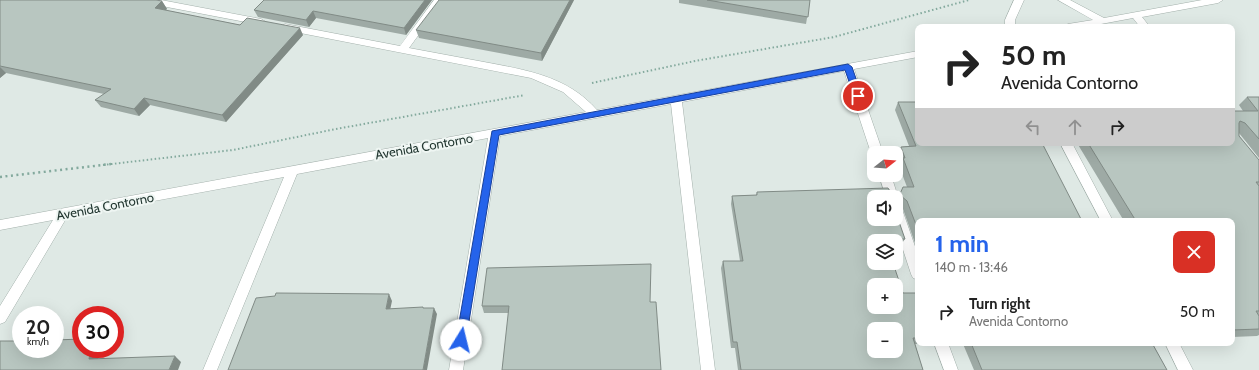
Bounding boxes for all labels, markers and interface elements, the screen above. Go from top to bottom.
text: 50 m [1001,38,1066,72]
icon: right [935,40,987,92]
text: Avenida Contorno [1001,72,1138,94]
pin [841,79,875,113]
icon: arrive [847,85,869,107]
icon: left [1022,116,1044,138]
icon: ahead [1064,116,1086,138]
icon: right [1106,116,1128,138]
street label: Avenida Contorno [374,130,474,162]
north arrow [867,146,903,182]
map controls [867,146,903,358]
street label: Avenida Contorno [55,189,155,223]
button: sound [867,190,903,226]
text: 1 min [935,229,989,258]
button: close [1173,231,1215,273]
button: layers [867,234,903,270]
text: 140 m · 13:46 [935,259,1008,275]
button: + [867,278,903,314]
text: Turn right [969,295,1030,313]
icon: right [935,301,957,323]
text: 50 m [1180,303,1215,321]
speed limit sign: 30 [72,306,124,358]
text: Avenida Contorno [969,313,1068,329]
text: 20 [26,315,50,339]
position arrow [440,319,482,361]
button: − [867,322,903,358]
text: km/h [27,335,49,348]

